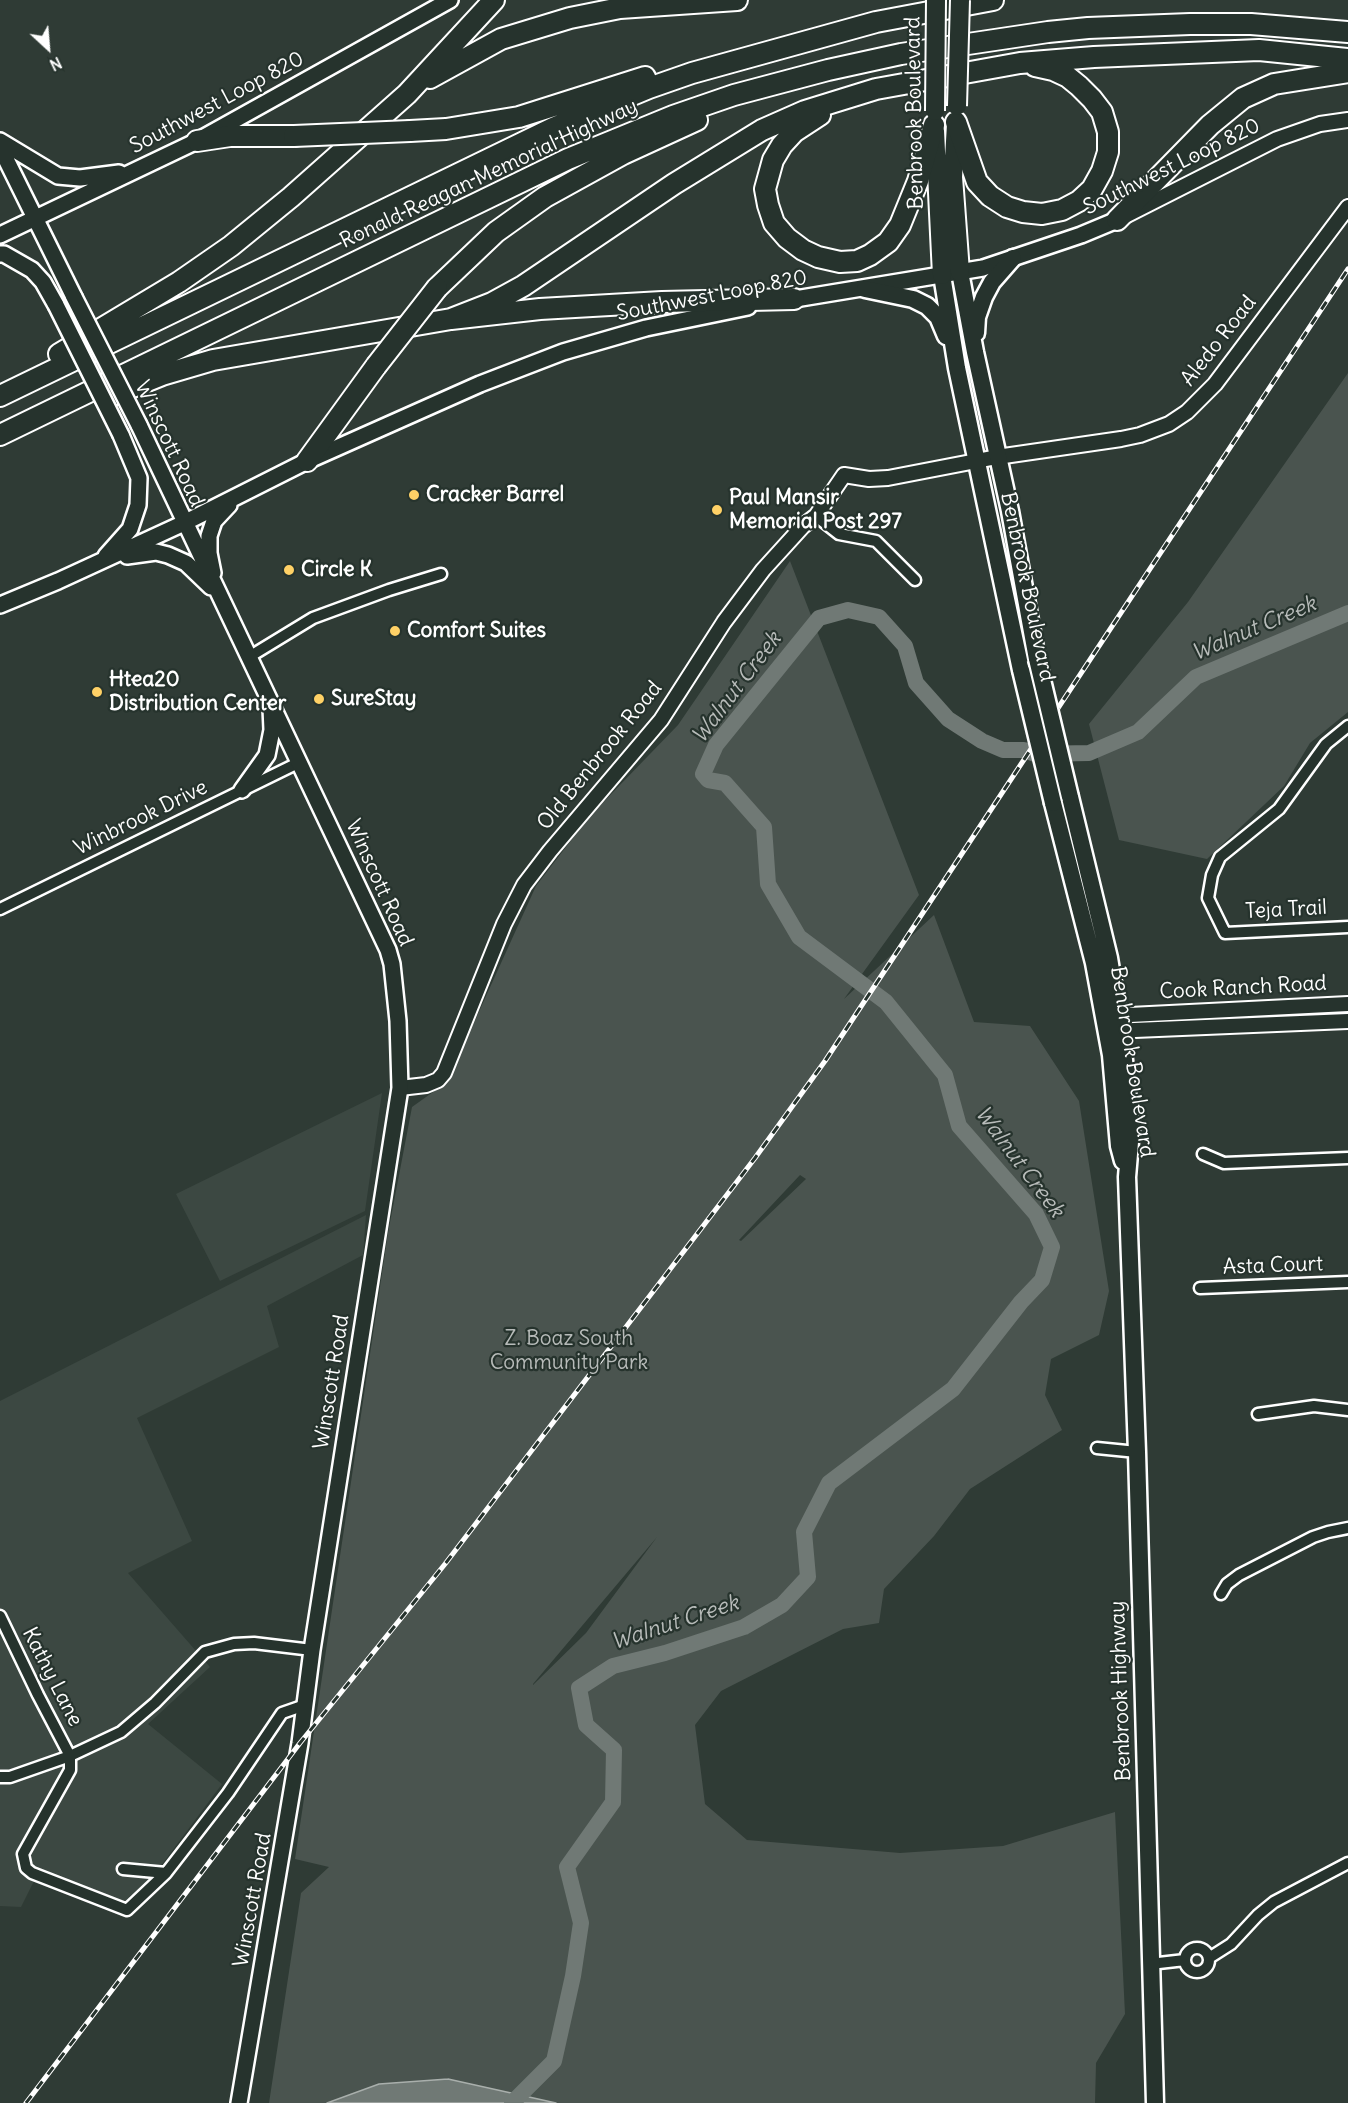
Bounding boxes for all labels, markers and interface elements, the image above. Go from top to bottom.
street label: Benbrook Boulevard [901,16,929,210]
north arrow [18,18,78,78]
street label: Southwest Loop 820 [126,46,308,160]
text: N [47,53,65,76]
street label: Ronald Reagan Memorial Highway [336,94,642,254]
street label: Southwest Loop 820 [1080,113,1264,221]
street label: Southwest Loop 820 [615,265,809,327]
street label: Aledo Road [1176,291,1262,391]
street label: Winscott Road [129,377,209,511]
place label: Cracker Barrel [426,482,564,508]
place label: Paul Mansir Memorial Post 297 [729,485,902,535]
marker: Cracker Barrel [407,488,421,502]
street label: Benbrook Boulevard [995,490,1059,684]
marker: Paul Mansir Memorial Post 297 [710,503,724,517]
place label: Circle K [301,557,373,583]
marker: Circle K [282,563,296,577]
water label: Walnut Creek [1188,591,1320,667]
place label: Comfort Suites [407,618,546,644]
marker: Comfort Suites [388,624,402,638]
water label: Walnut Creek [687,627,787,749]
place label: Htea20 Distribution Center [109,667,286,717]
street label: Old Benbrook Road [532,677,668,835]
marker: Htea20 Distribution Center [90,685,104,699]
place label: SureStay [331,686,416,712]
marker: SureStay [312,692,326,706]
street label: Winbrook Drive [70,775,212,861]
street label: Winscott Road [340,816,418,950]
street label: Teja Trail [1244,895,1328,925]
street label: Benbrook Boulevard [1104,965,1160,1159]
street label: Cook Ranch Road [1159,971,1327,1005]
water label: Walnut Creek [969,1101,1069,1223]
street label: Asta Court [1222,1252,1324,1280]
street label: Winscott Road [309,1313,355,1451]
park label: Z. Boaz South Community Park [490,1326,648,1376]
water label: Walnut Creek [608,1590,742,1656]
street label: Benbrook Highway [1105,1600,1137,1782]
street label: Kathy Lane [16,1623,88,1731]
street label: Winscott Road [229,1831,277,1969]

